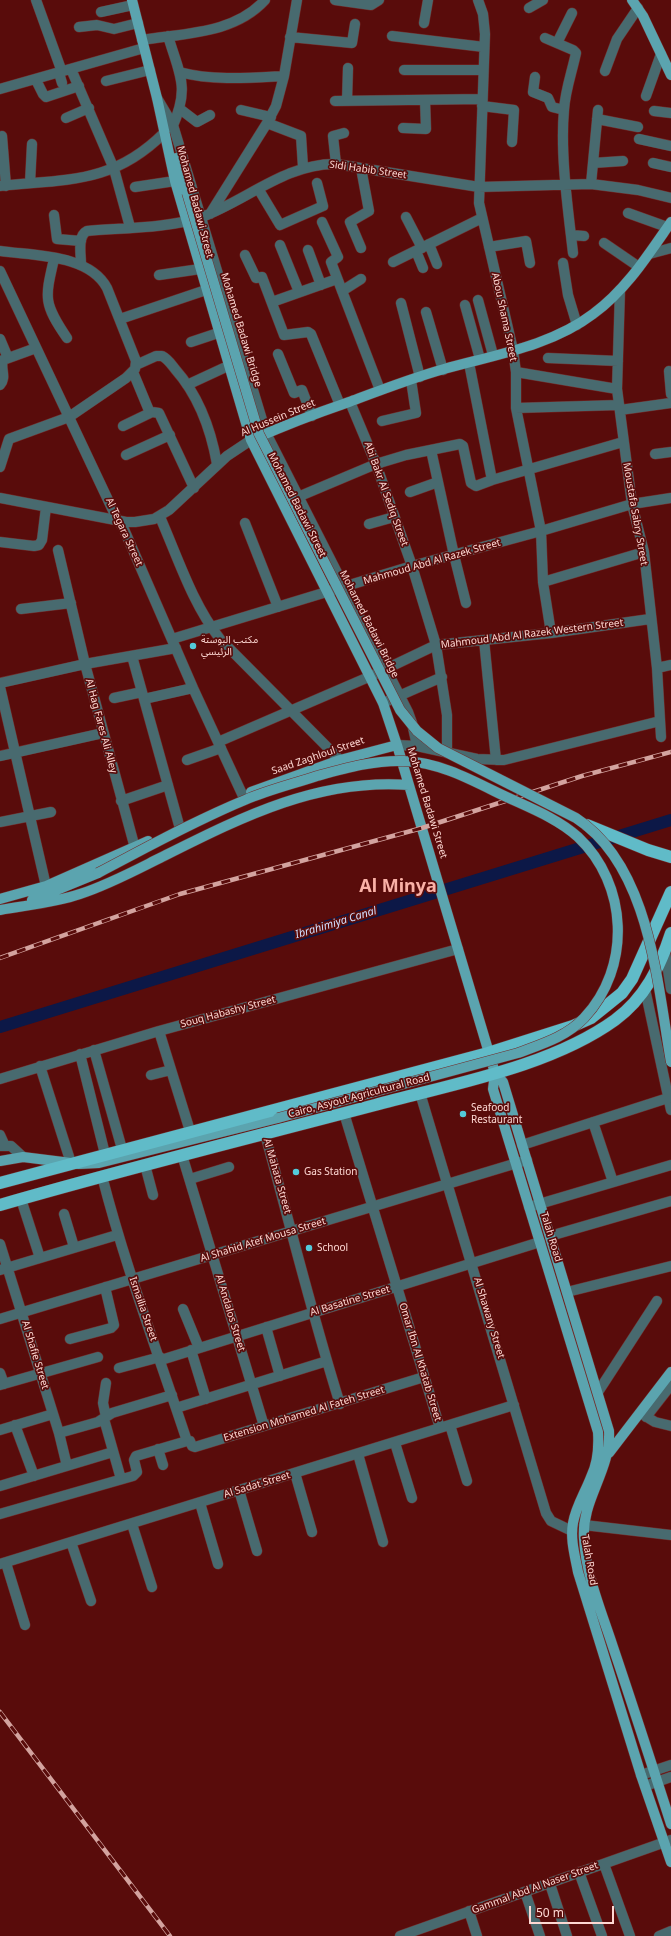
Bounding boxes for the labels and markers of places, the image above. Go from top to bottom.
place label: مكتب البوستة الرئيسي [201,634,258,658]
marker: مكتب البوستة الرئيسي [188,641,198,651]
place label: Seafood Restaurant [471,1102,522,1126]
marker: Seafood Restaurant [458,1109,468,1119]
place label: Gas Station [304,1166,357,1178]
marker: Gas Station [291,1167,301,1177]
place label: School [317,1242,348,1254]
marker: School [304,1243,314,1253]

